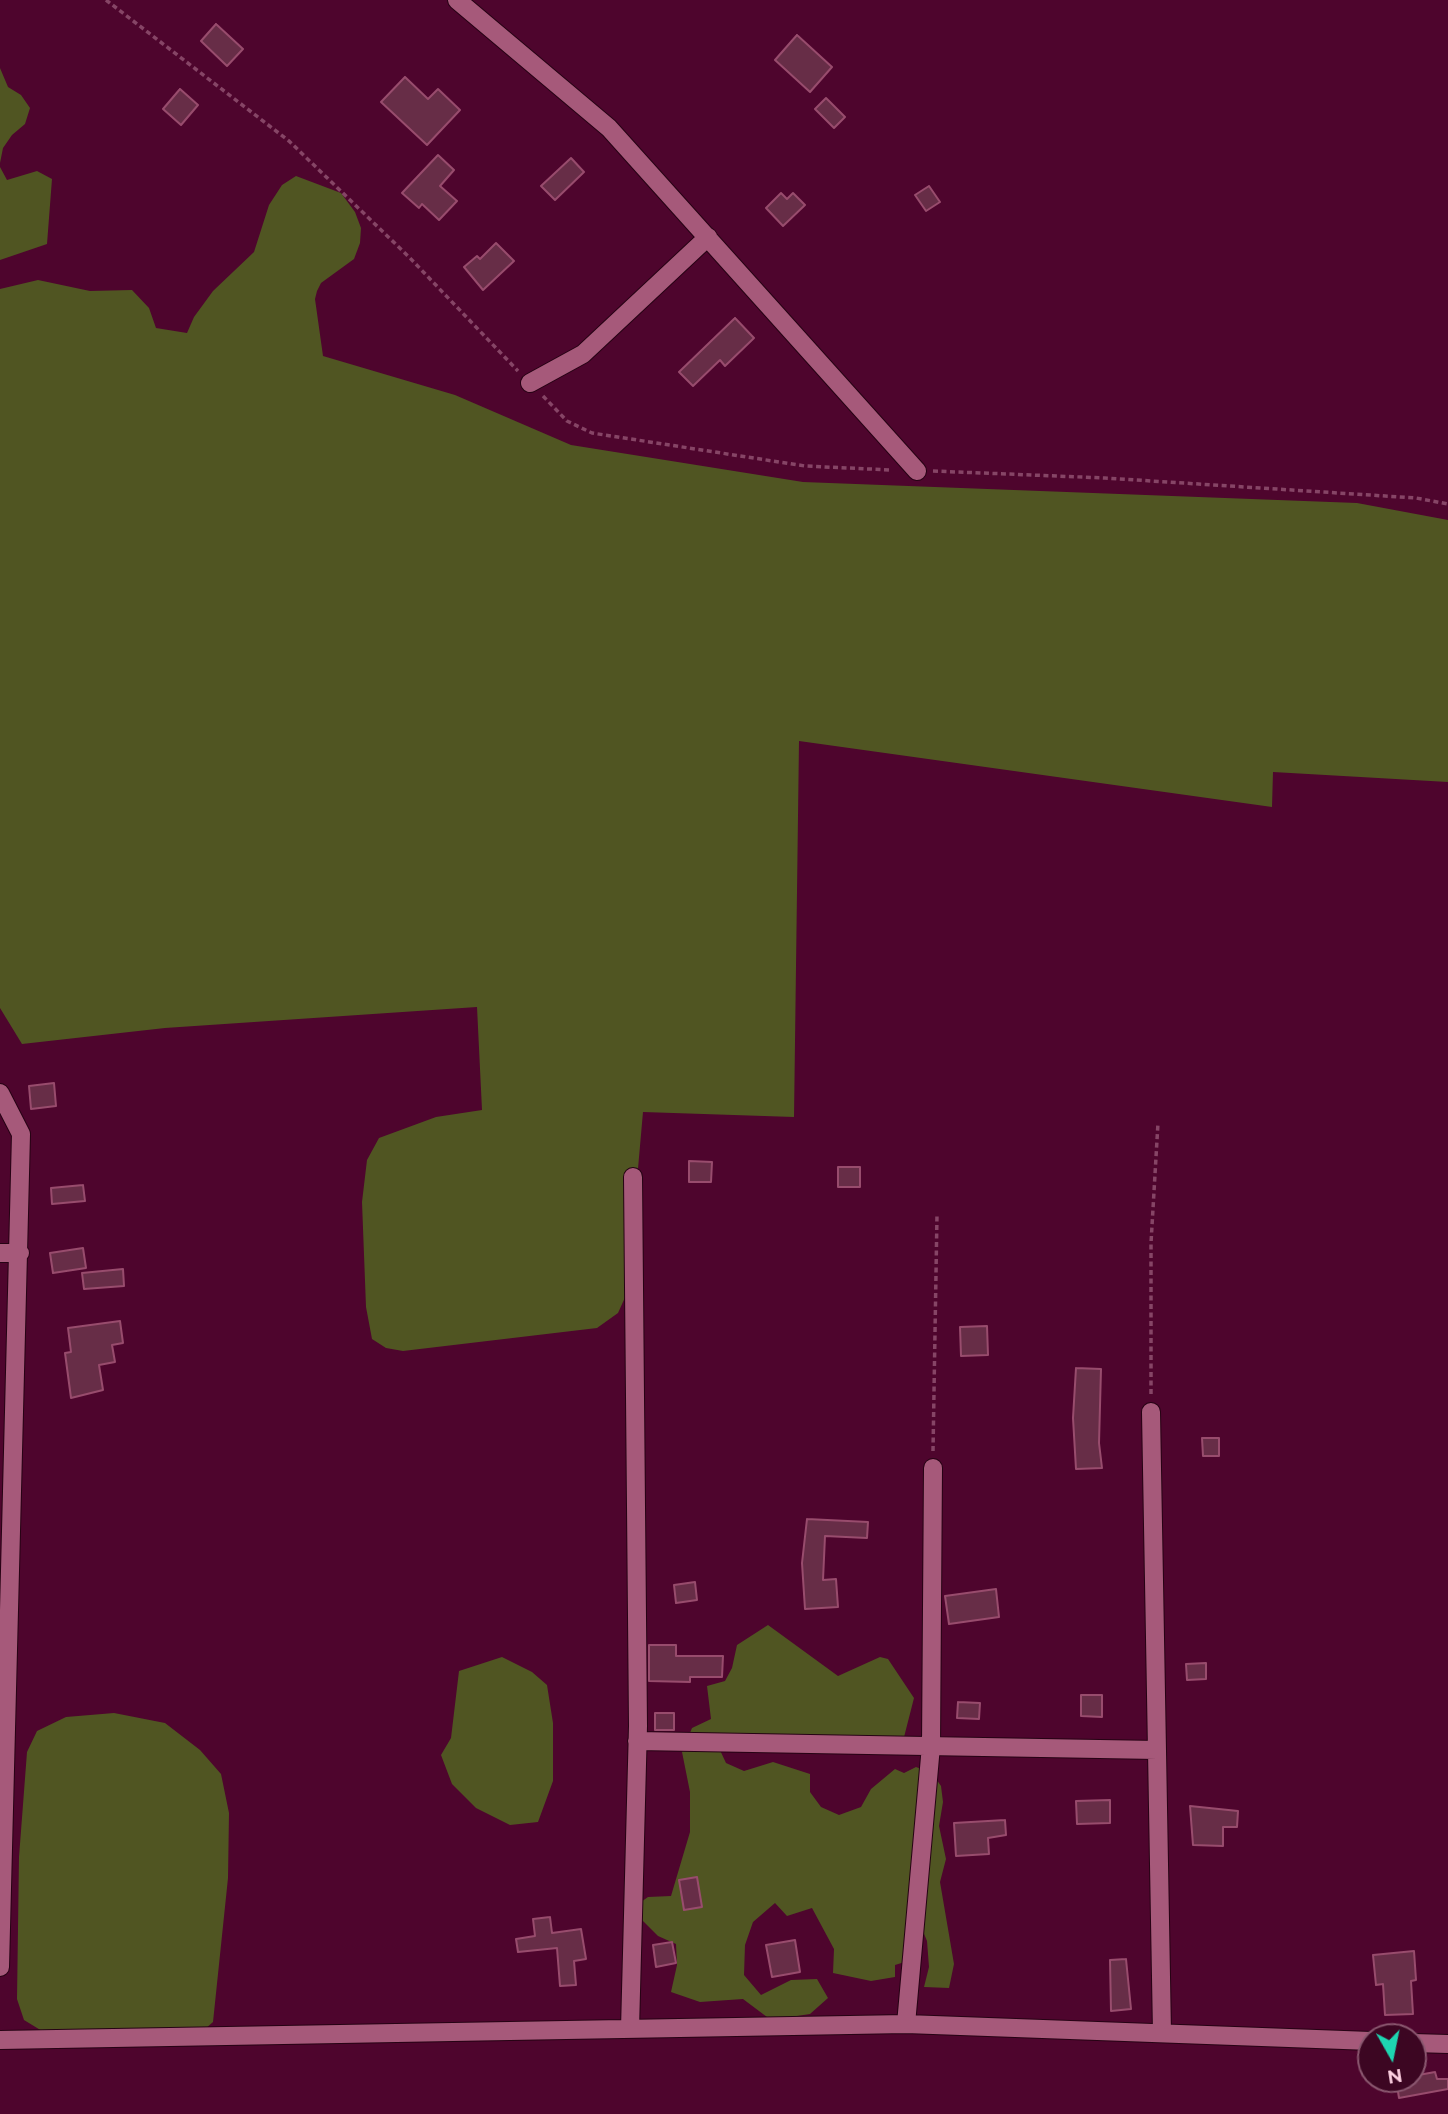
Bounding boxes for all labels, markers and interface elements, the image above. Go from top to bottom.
north arrow [1357,2023,1427,2093]
text: N [1386,2065,1404,2089]

